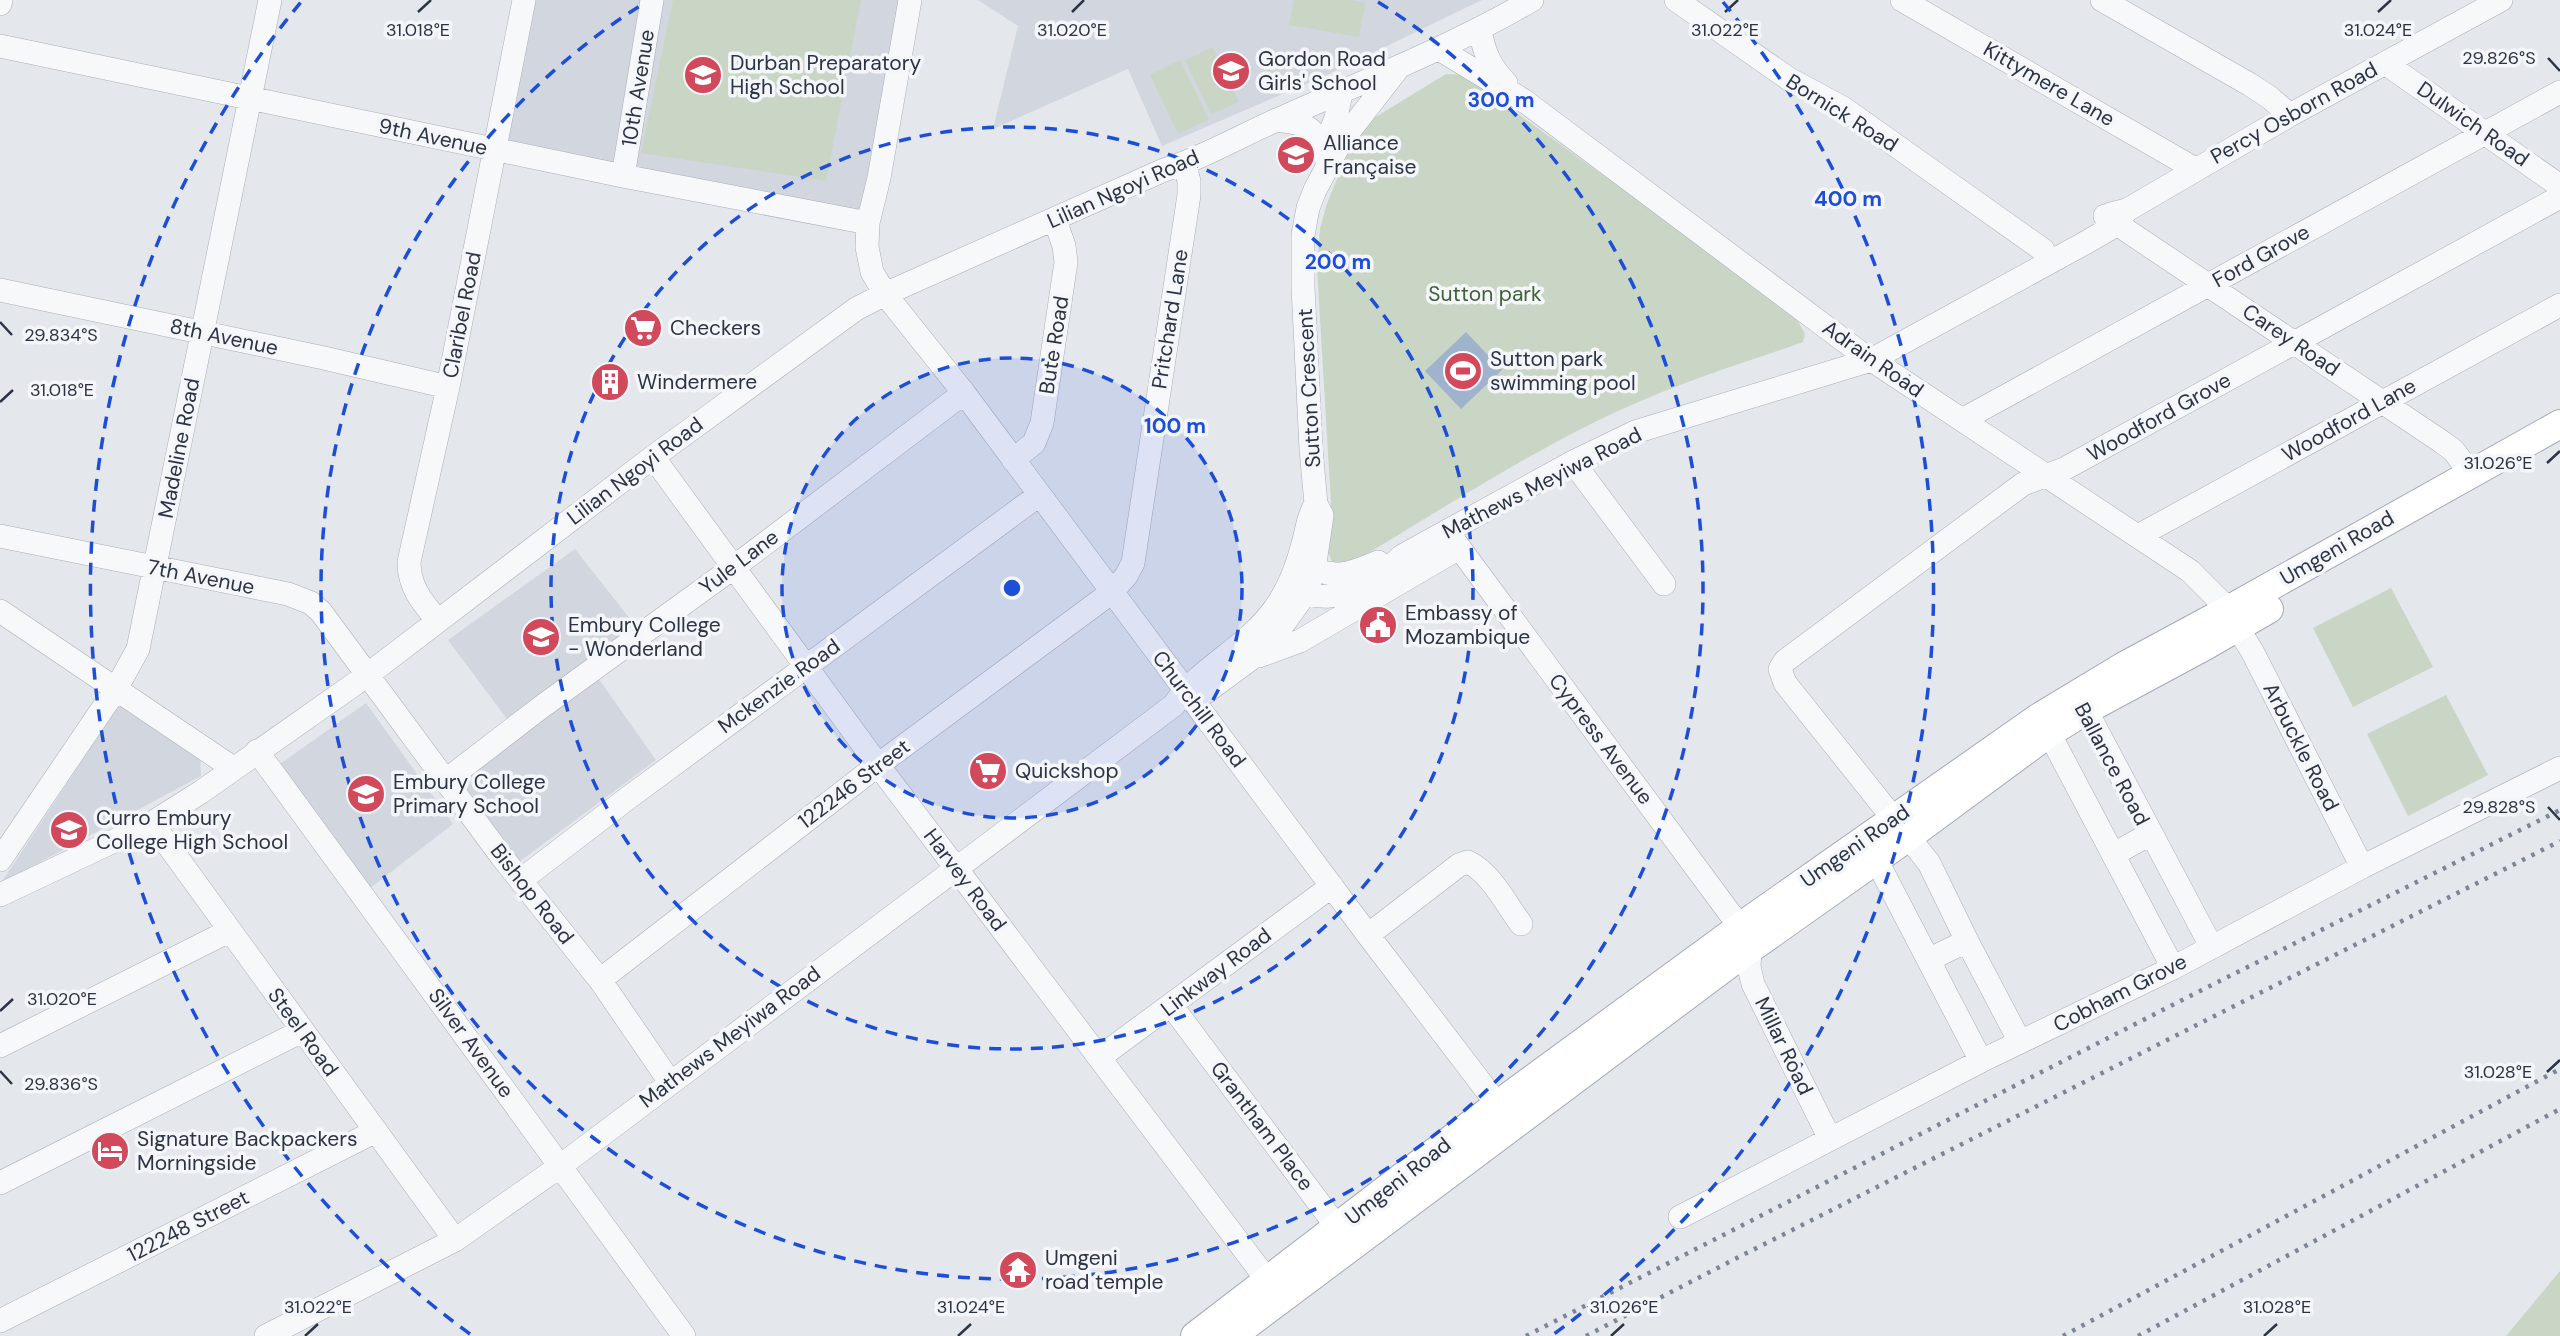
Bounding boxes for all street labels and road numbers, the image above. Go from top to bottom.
street label: 10th Avenue [615,27,661,149]
street label: Kittymere Lane [1978,35,2120,133]
street label: Percy Osborn Road [2206,55,2382,171]
street label: Bornick Road [1781,67,1903,159]
street label: Dulwich Road [2411,75,2535,173]
street label: 9th Avenue [376,112,490,162]
street label: Lilian Ngoyi Road [1043,143,1203,235]
street label: Ford Grove [2207,218,2315,294]
street label: Pritchard Lane [1145,247,1195,391]
street label: Claribel Road [436,249,488,381]
street label: Bute Road [1032,294,1076,396]
street label: Carey Road [2237,297,2345,383]
street label: Sutton Crescent [1291,308,1327,468]
street label: 8th Avenue [167,312,281,362]
street label: Adrain Road [1817,314,1929,404]
street label: Woodford Grove [2082,366,2236,468]
street label: Woodford Lane [2277,372,2421,468]
street label: Madeline Road [152,375,206,521]
street label: Lilian Ngoyi Road [561,411,709,531]
street label: Mathews Meyiwa Road [1438,421,1646,545]
street label: Umgeni Road [2275,504,2399,592]
street label: Yule Lane [694,523,784,601]
street label: 7th Avenue [145,553,257,601]
street label: Mckenzie Road [712,632,846,740]
street label: Churchill Road [1146,645,1252,773]
street label: Cypress Avenue [1543,668,1660,810]
street label: Arbuckle Road [2257,678,2345,816]
street label: Ballance Road [2068,698,2156,830]
street label: 122246 Street [792,733,916,835]
street label: Umgeni Road [1795,798,1915,894]
street label: Harvey Road [917,823,1013,937]
street label: Bishop Road [484,838,580,950]
street label: Linkway Road [1155,921,1277,1023]
street label: Cobham Grove [2049,947,2192,1039]
street label: Mathews Meyiwa Road [634,960,826,1114]
street label: Steel Road [261,982,345,1082]
street label: Silver Avenue [422,983,520,1104]
street label: Millar Road [1748,992,1820,1100]
street label: Grantham Place [1204,1056,1320,1197]
street label: Umgeni Road [1339,1131,1457,1231]
street label: 122248 Street [122,1183,254,1269]

